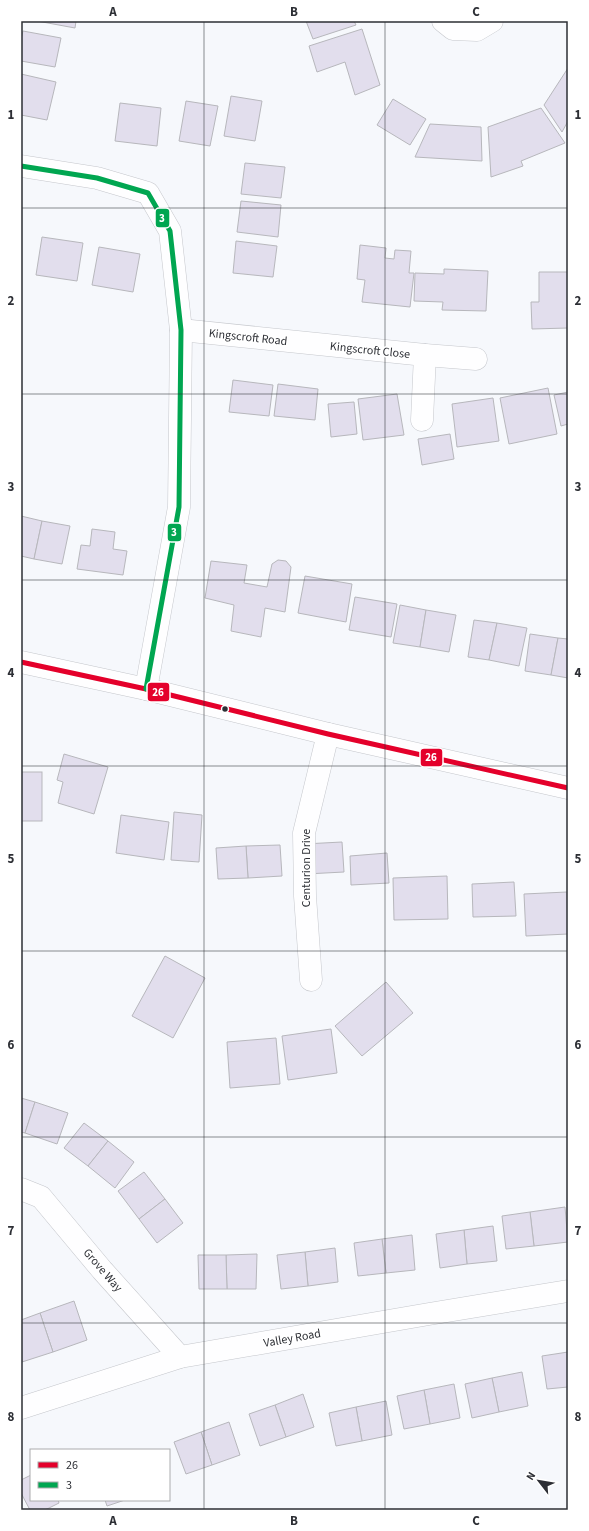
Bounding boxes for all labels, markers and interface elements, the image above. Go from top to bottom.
text: A [108,3,117,21]
text: B [290,3,298,21]
text: C [472,3,480,21]
text: 1 [8,106,15,124]
text: 1 [575,106,582,124]
line badge: 3 [155,208,170,228]
text: 3 [159,211,165,226]
text: 2 [8,292,15,310]
text: 2 [575,292,582,310]
street label: Kingscroft Road [208,325,288,350]
street label: Kingscroft Close [329,338,411,363]
text: 3 [8,478,15,496]
text: 3 [575,478,582,496]
line badge: 3 [167,523,182,542]
text: 3 [171,525,177,540]
text: 4 [8,664,15,682]
text: 4 [575,664,582,682]
line badge: 26 [147,682,170,702]
text: 26 [152,685,164,700]
unlabelled marker [220,704,230,714]
line badge: 26 [420,748,443,767]
text: 26 [425,750,437,765]
street label: Centurion Drive [298,829,315,907]
text: 5 [8,850,15,868]
text: 5 [575,850,582,868]
text: 6 [8,1036,15,1054]
text: 6 [575,1036,582,1054]
text: 7 [8,1222,15,1240]
text: 7 [575,1222,582,1240]
street label: Grove Way [79,1245,127,1296]
street label: Valley Road [262,1325,322,1352]
text: 8 [8,1408,15,1426]
text: 8 [575,1408,582,1426]
legend [30,1449,170,1501]
text: 26 [66,1457,78,1474]
north arrow [519,1461,559,1501]
text: N [523,1469,539,1483]
text: 3 [66,1477,72,1494]
text: A [108,1512,117,1530]
text: B [290,1512,298,1530]
text: C [472,1512,480,1530]

